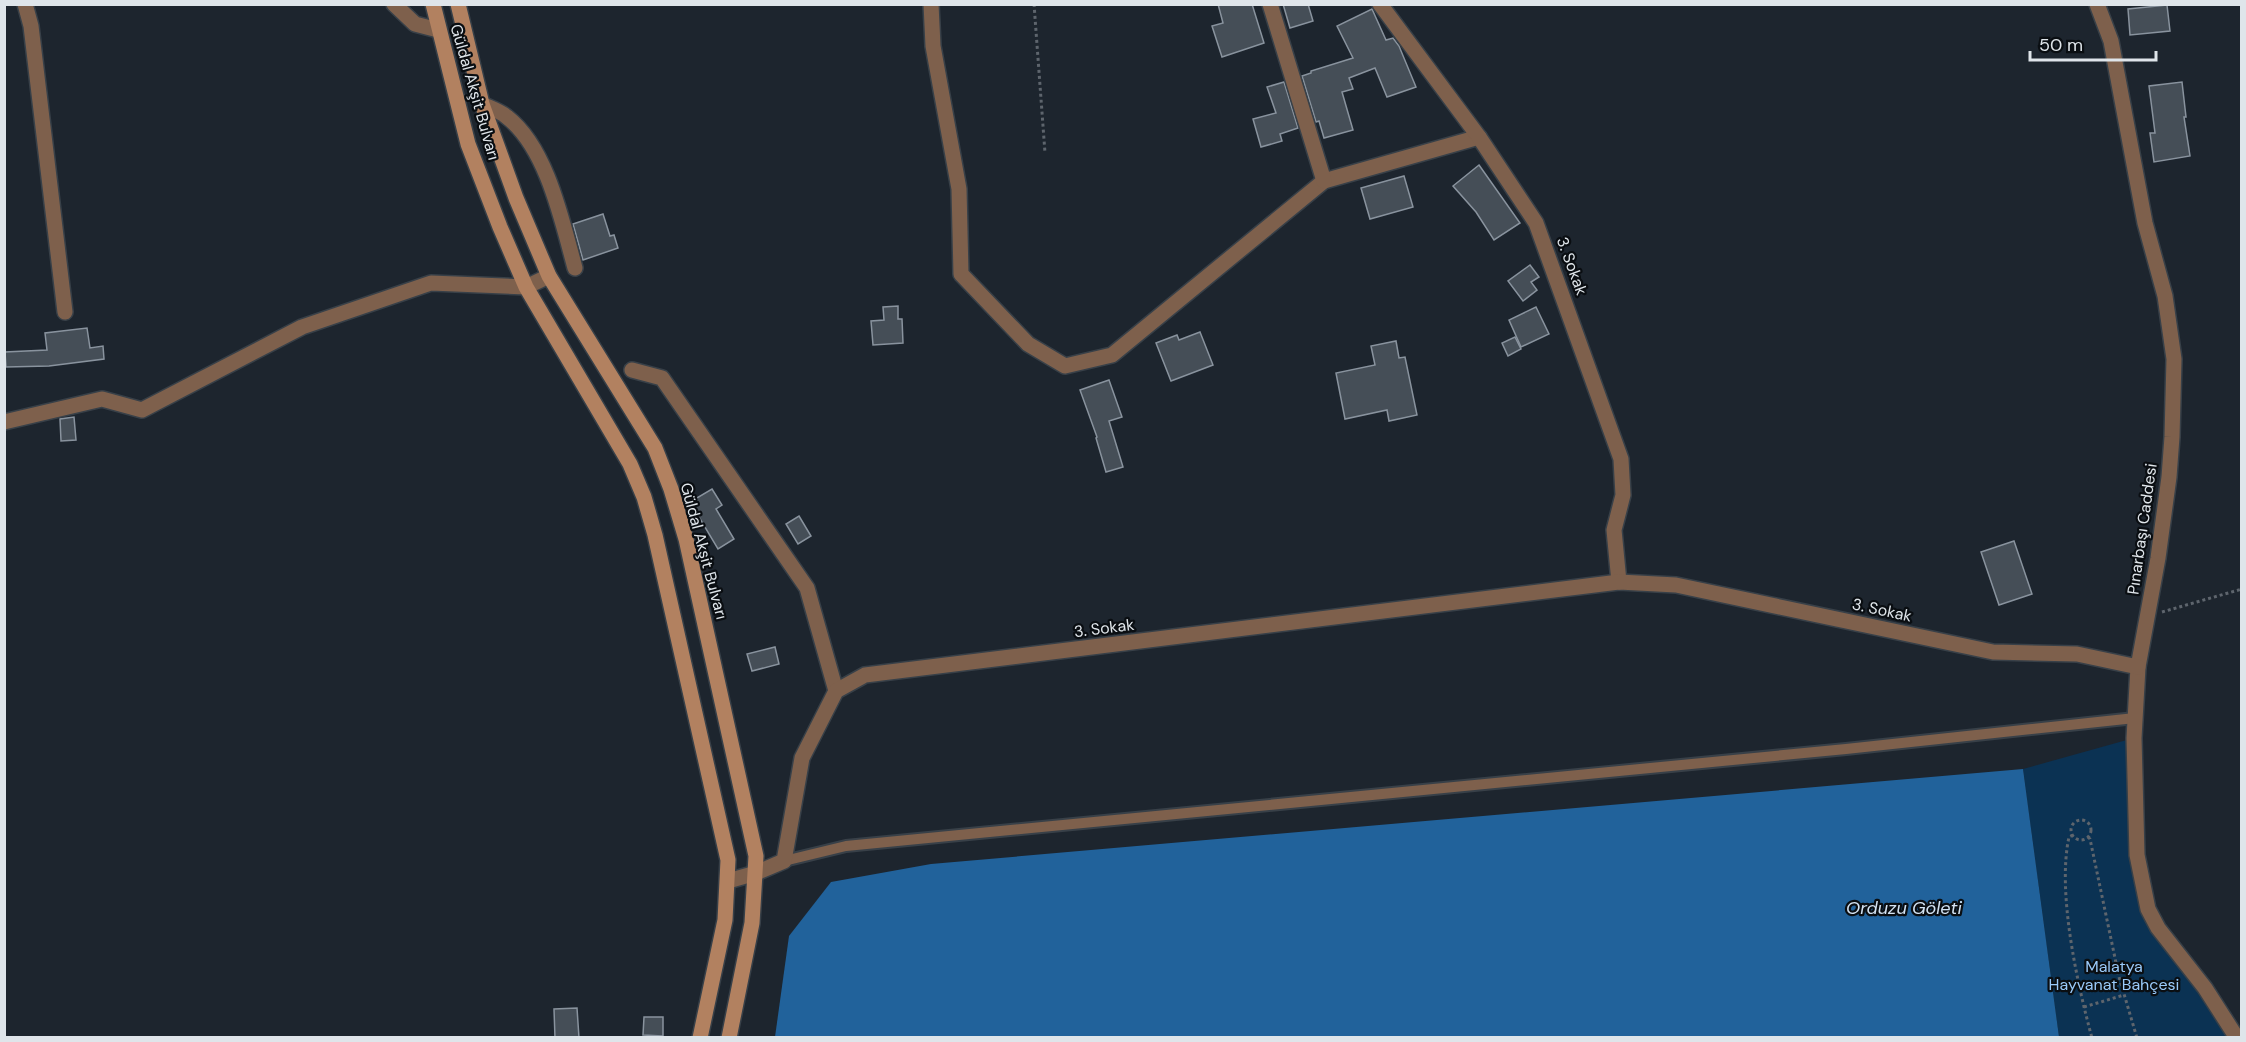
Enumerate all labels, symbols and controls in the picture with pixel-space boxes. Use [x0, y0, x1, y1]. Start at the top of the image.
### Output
street label: Güldal Akşit Bulvarı [446, 21, 504, 163]
scale bar [2030, 24, 2156, 62]
text: 50 m [2039, 33, 2083, 57]
street label: 3. Sokak [1552, 234, 1592, 298]
street label: Pınarbaşı Caddesi [2122, 462, 2162, 596]
street label: Güldal Akşit Bulvarı [676, 480, 732, 622]
street label: 3. Sokak [1850, 593, 1914, 627]
street label: 3. Sokak [1073, 614, 1135, 642]
water label: Orduzu Göleti [1846, 896, 1963, 920]
park label: Malatya Hayvanat Bahçesi [2049, 956, 2179, 995]

